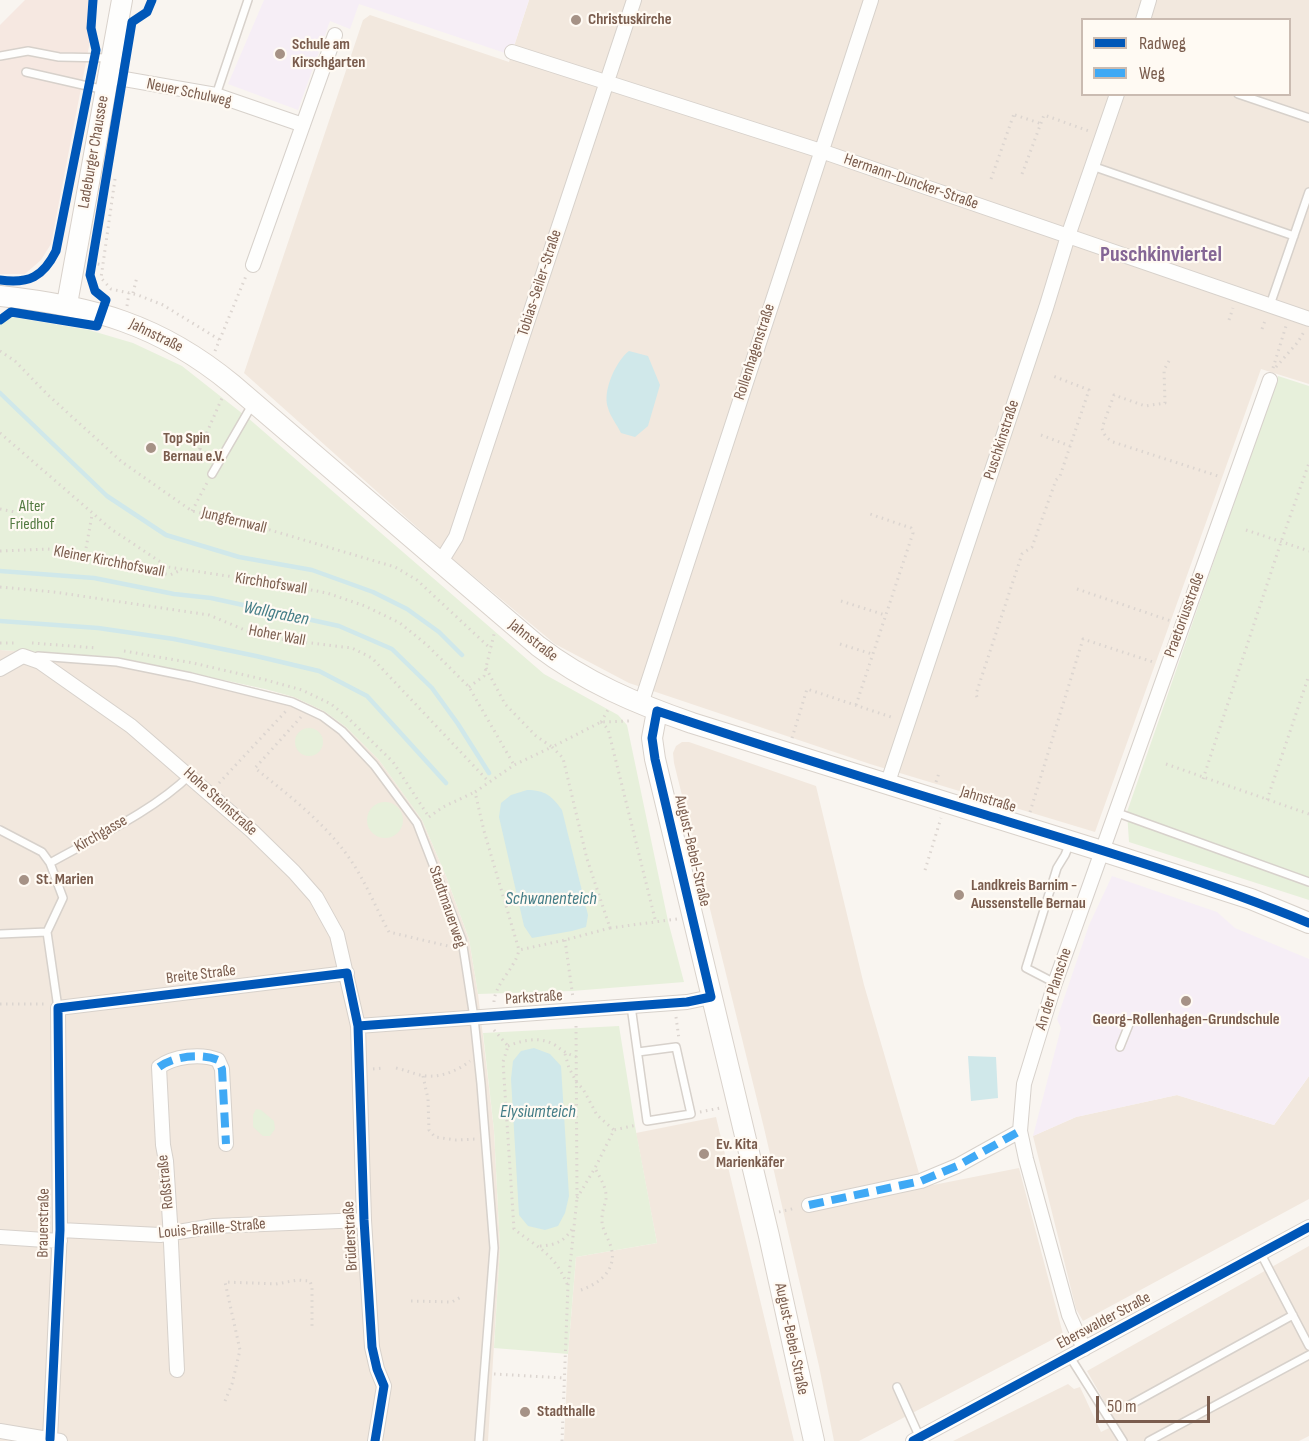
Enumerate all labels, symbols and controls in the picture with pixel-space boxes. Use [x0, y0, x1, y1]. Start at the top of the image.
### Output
place label: Christuskirche [588, 10, 672, 30]
marker: Christuskirche [569, 13, 583, 27]
legend [1081, 18, 1291, 96]
text: Radweg [1139, 33, 1186, 54]
place label: Schule am Kirschgarten [292, 35, 365, 73]
marker: Schule am Kirschgarten [273, 47, 287, 61]
text: Weg [1139, 63, 1165, 84]
street label: Neuer Schulweg [145, 75, 233, 111]
street label: Ladeburger Chaussee [75, 94, 113, 210]
street label: Hermann-Duncker-Straße [841, 150, 981, 214]
street label: Tobias-Seiler-Straße [514, 227, 566, 339]
district label: Puschkinviertel [1100, 242, 1222, 268]
street label: Rollenhagenstraße [730, 302, 780, 402]
street label: Jahnstraße [126, 315, 186, 357]
street label: Puschkinstraße [980, 398, 1024, 482]
place label: Top Spin Bernau e.V. [163, 429, 225, 467]
marker: Top Spin Bernau e.V. [144, 441, 158, 455]
park label: Alter Friedhof [10, 497, 54, 535]
street label: Jungfernwall [200, 504, 268, 538]
street label: Kleiner Kirchhofswall [52, 542, 166, 582]
street label: Kirchhofswall [234, 569, 308, 599]
street label: Praetoriusstraße [1161, 570, 1209, 660]
water label: Wallgraben [241, 597, 311, 631]
street label: Jahnstraße [504, 616, 562, 666]
street label: Hoher Wall [247, 621, 307, 651]
street label: Hohe Steinstraße [179, 764, 261, 840]
street label: Jahnstraße [958, 782, 1018, 818]
street label: August-Bebel-Straße [670, 793, 714, 909]
street label: Kirchgasse [71, 811, 131, 857]
street label: Stadtmauerweg [424, 863, 470, 951]
place label: St. Marien [36, 870, 94, 890]
marker: St. Marien [17, 873, 31, 887]
place label: Landkreis Barnim - Aussenstelle Bernau [971, 876, 1086, 914]
water label: Schwanenteich [505, 888, 597, 910]
marker: Landkreis Barnim - Aussenstelle Bernau [952, 888, 966, 902]
street label: An der Plansche [1032, 946, 1076, 1032]
street label: Breite Straße [165, 961, 237, 989]
street label: Parkstraße [505, 986, 563, 1010]
marker: Georg-Rollenhagen-Grundschule [1179, 994, 1193, 1008]
place label: Georg-Rollenhagen-Grundschule [1092, 1010, 1280, 1030]
water label: Elysiumteich [500, 1101, 576, 1123]
place label: Ev. Kita Marienkäfer [716, 1135, 785, 1173]
marker: Ev. Kita Marienkäfer [697, 1147, 711, 1161]
street label: Roßstraße [154, 1154, 178, 1210]
street label: Brauerstraße [34, 1188, 54, 1258]
street label: Brüderstraße [340, 1200, 362, 1272]
street label: Louis-Braille-Straße [157, 1215, 267, 1243]
street label: August-Bebel-Straße [770, 1281, 812, 1397]
street label: Eberswalder Straße [1054, 1288, 1154, 1354]
scale bar [1099, 1384, 1213, 1422]
text: 50 m [1107, 1396, 1137, 1417]
place label: Stadthalle [537, 1402, 595, 1422]
marker: Stadthalle [518, 1405, 532, 1419]

